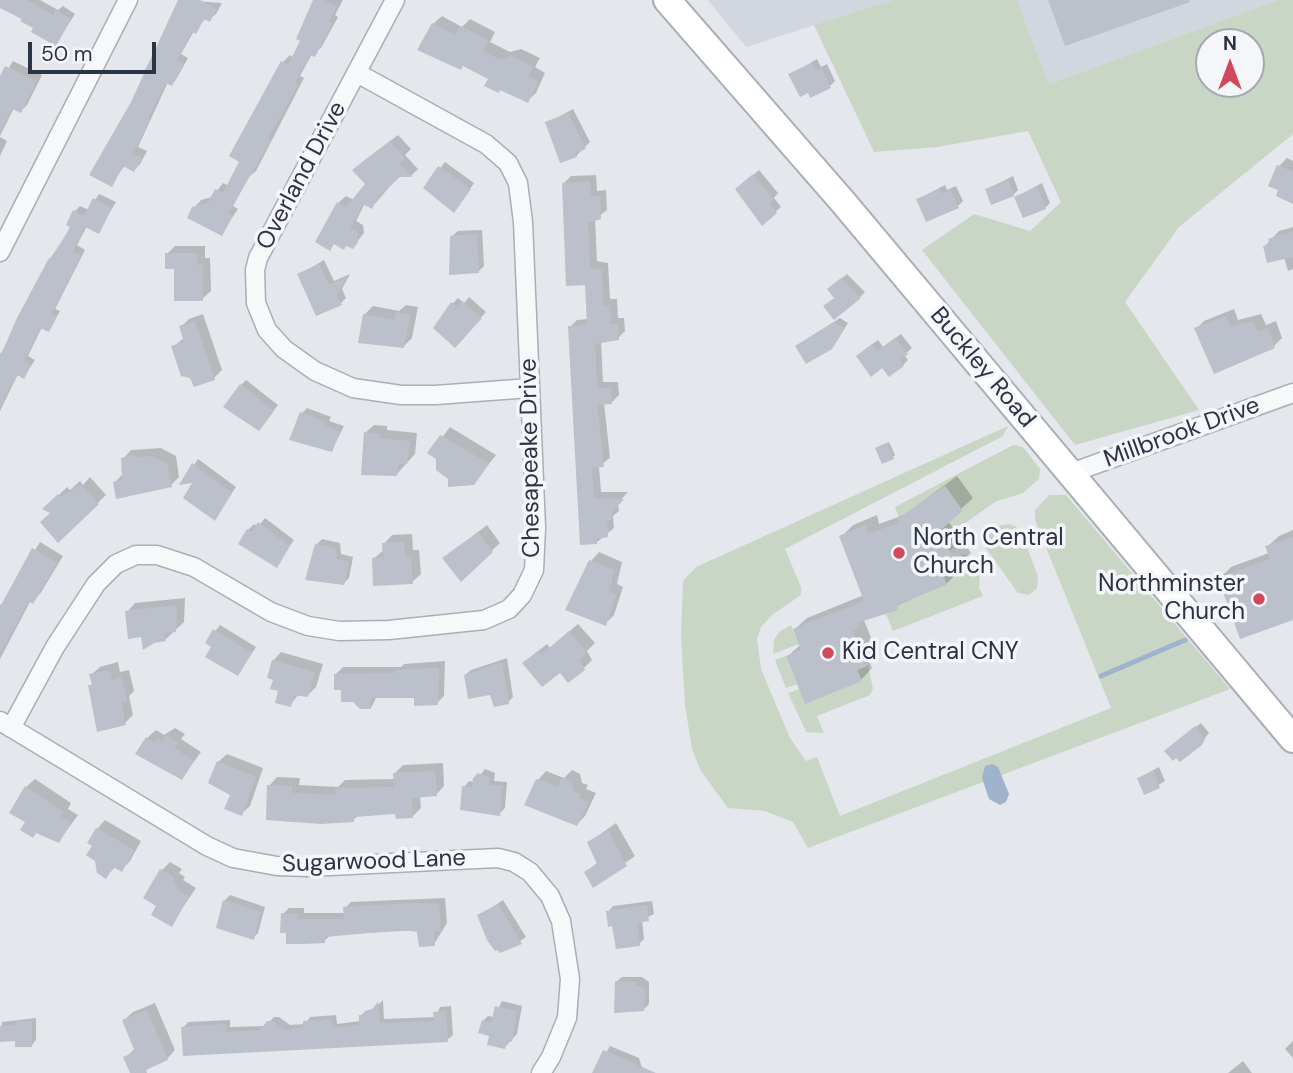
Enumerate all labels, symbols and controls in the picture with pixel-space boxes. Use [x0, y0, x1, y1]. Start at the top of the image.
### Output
scale bar [32, 28, 159, 72]
north arrow [1195, 28, 1265, 98]
text: N [1223, 31, 1237, 56]
text: 50 m [41, 40, 92, 68]
street label: Overland Drive [251, 97, 353, 255]
street label: Buckley Road [923, 302, 1041, 434]
street label: Chesapeake Drive [515, 358, 547, 558]
street label: Millbrook Drive [1100, 391, 1264, 475]
place label: North Central Church [913, 525, 1064, 581]
marker: North Central Church [891, 545, 907, 561]
place label: Northminster Church [1098, 571, 1245, 627]
marker: Northminster Church [1251, 591, 1267, 607]
place label: Kid Central CNY [842, 639, 1019, 667]
marker: Kid Central CNY [820, 645, 836, 661]
street label: Sugarwood Lane [282, 844, 466, 880]

